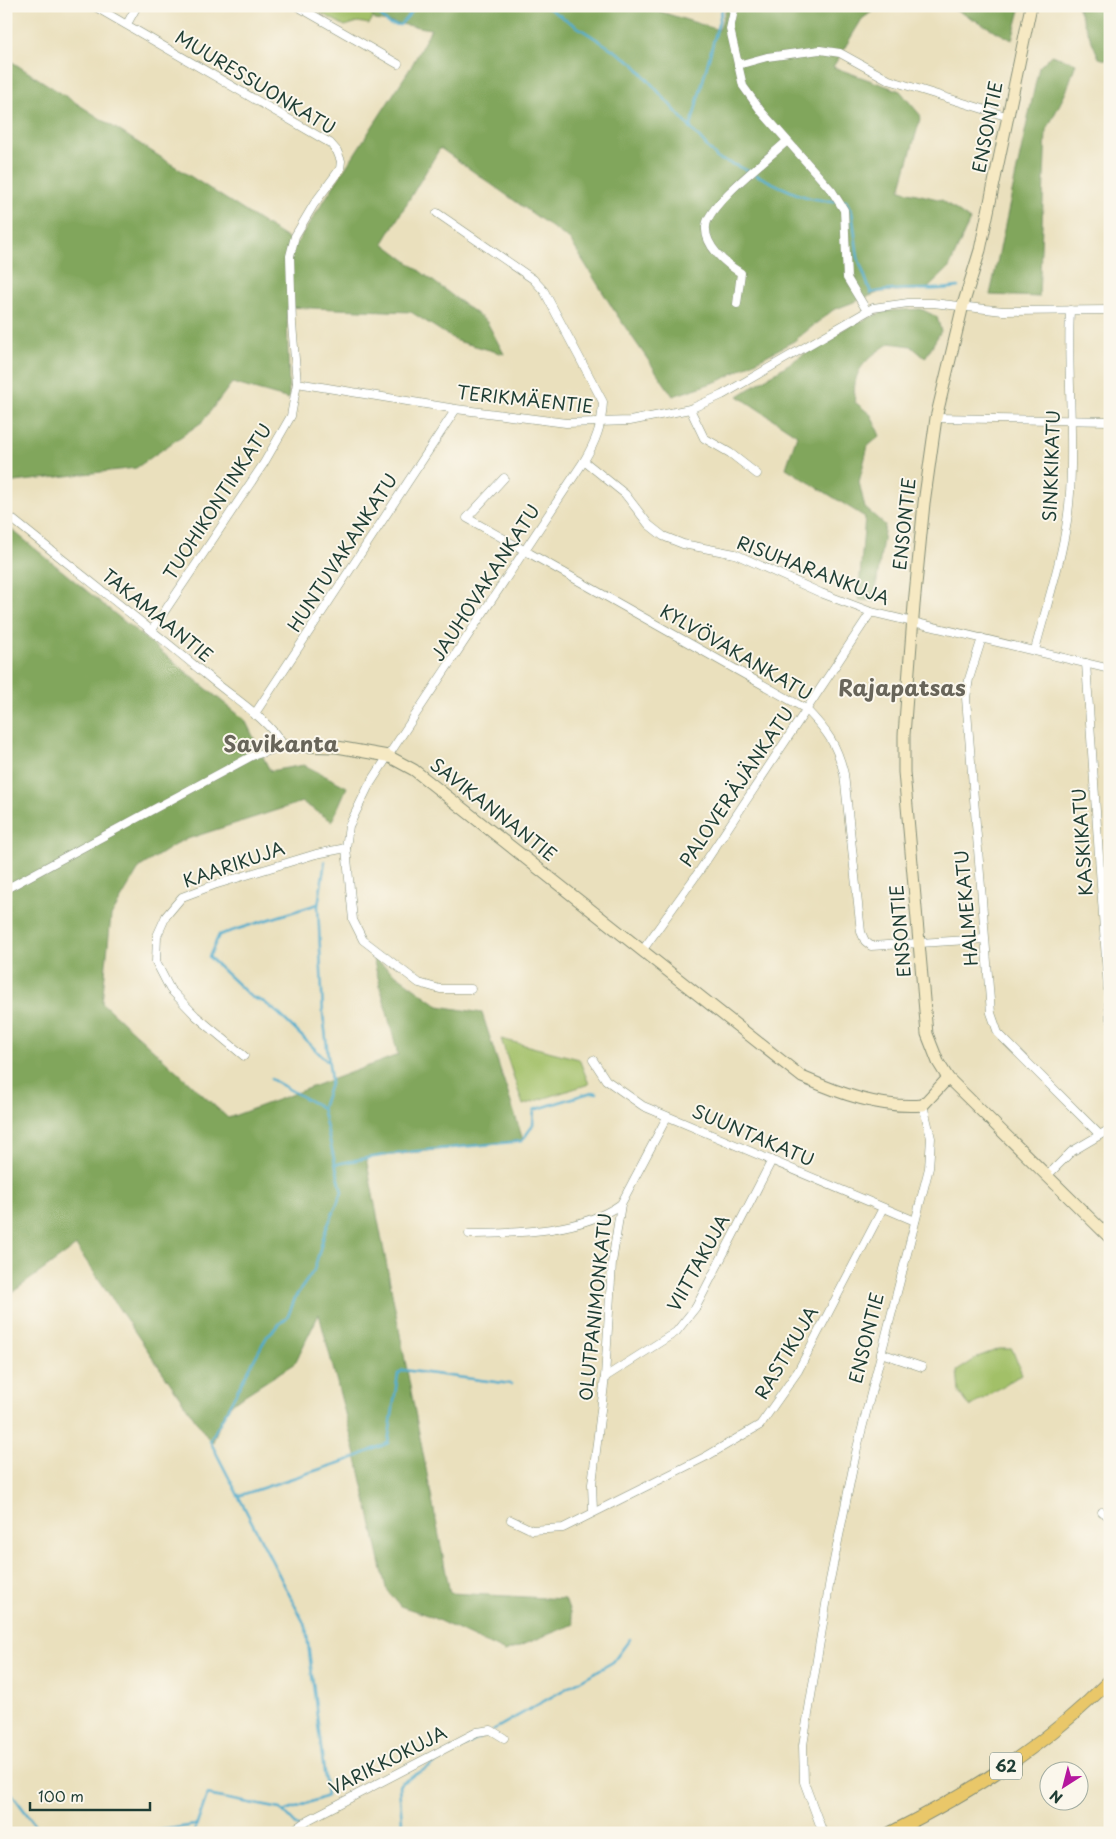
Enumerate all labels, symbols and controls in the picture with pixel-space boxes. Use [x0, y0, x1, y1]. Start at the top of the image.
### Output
street label: MUURESSUONKATU [170, 23, 341, 140]
street label: ENSONTIE [964, 79, 1009, 175]
street label: TERIKMÄENTIE [456, 378, 595, 419]
street label: SINKKIKATU [1035, 409, 1066, 522]
street label: TUOHIKONTINKATU [156, 418, 278, 585]
street label: HUNTUVAKANKATU [280, 468, 403, 637]
street label: ENSONTIE [885, 476, 922, 571]
street label: JAUHOVAKANKATU [424, 498, 546, 666]
street label: RISUHARANKUJA [733, 528, 894, 611]
street label: TAKAMAANTIE [97, 562, 219, 668]
street label: KYLVÖVAKANKATU [656, 597, 818, 706]
district label: Rajapatsas [838, 670, 966, 703]
street label: PALOVERÄJÄNKATU [672, 701, 800, 872]
district label: Savikanta [223, 726, 339, 759]
street label: SAVIKANNANTIE [425, 751, 563, 867]
street label: KASKIKATU [1064, 787, 1099, 897]
street label: KAARIKUJA [179, 833, 288, 894]
street label: HALMEKATU [947, 849, 984, 967]
street label: ENSONTIE [882, 884, 917, 979]
street label: SUUNTAKATU [688, 1097, 819, 1173]
street label: VIITTAKUJA [660, 1209, 736, 1316]
street label: OLUTPANIMONKATU [571, 1212, 618, 1402]
street label: ENSONTIE [841, 1289, 890, 1386]
street label: RASTIKUJA [747, 1301, 824, 1404]
street label: VARIKKOKUJA [324, 1718, 451, 1801]
road number: 62 [990, 1752, 1022, 1780]
north arrow [1038, 1762, 1088, 1812]
scale bar [30, 1779, 150, 1811]
text: 100 m [38, 1784, 84, 1807]
text: N [1045, 1785, 1067, 1809]

